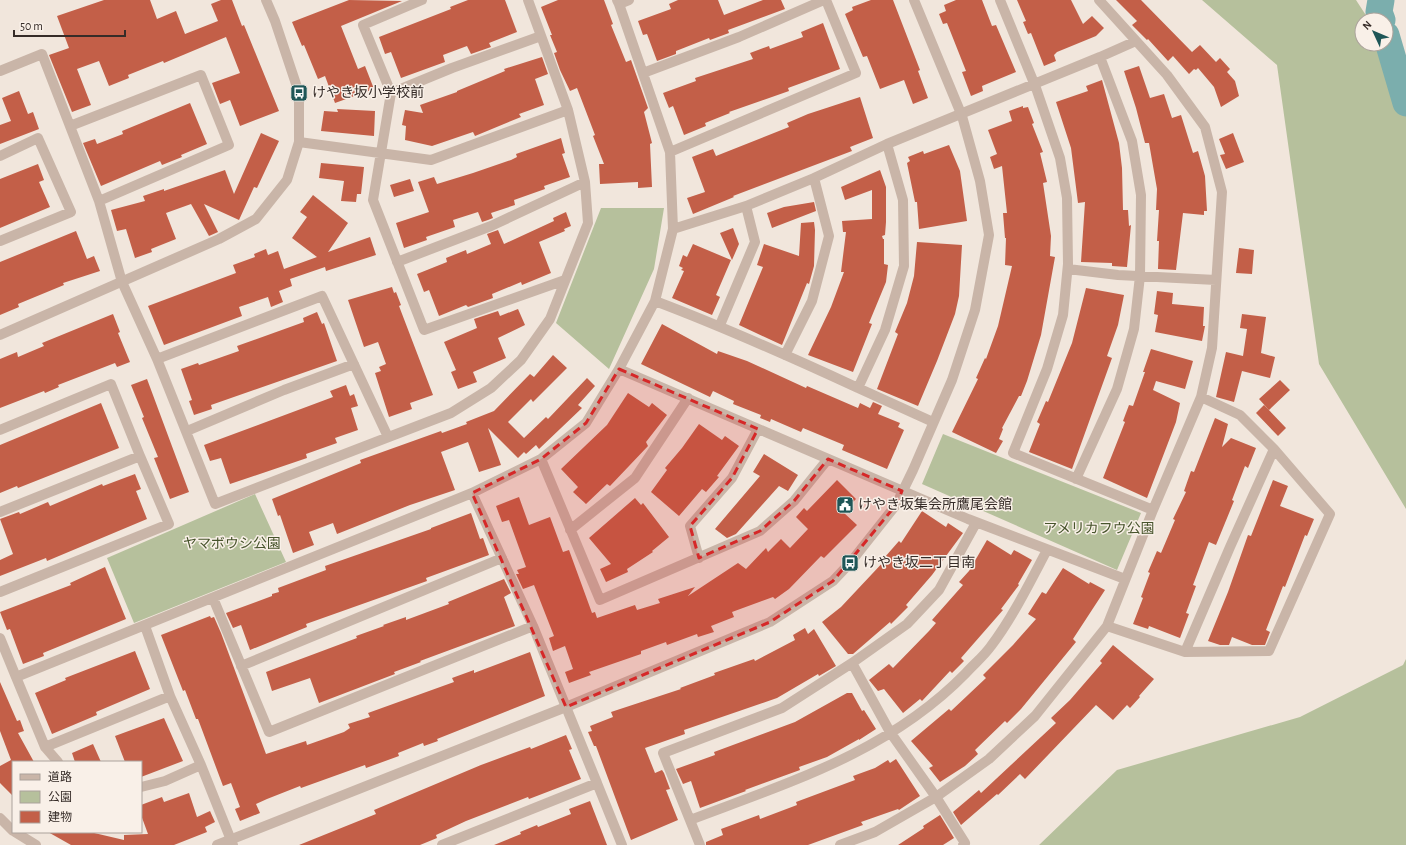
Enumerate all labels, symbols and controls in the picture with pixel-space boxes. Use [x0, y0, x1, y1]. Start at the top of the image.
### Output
scale bar [14, 12, 125, 38]
north arrow [1354, 12, 1394, 52]
text: N [1361, 19, 1374, 32]
text: 50 m [20, 20, 43, 32]
bus stop icon: けやき坂小学校前 [289, 83, 309, 103]
place label: けやき坂小学校前 [312, 84, 424, 100]
public building icon: けやき坂集会所鷹尾会館 [835, 495, 855, 515]
place label: けやき坂集会所鷹尾会館 [858, 497, 1012, 512]
park label: アメリカフウ公園 [1043, 521, 1155, 536]
park label: ヤマボウシ公園 [183, 536, 281, 551]
bus stop icon: けやき坂二丁目南 [840, 553, 860, 573]
place label: けやき坂二丁目南 [863, 555, 975, 570]
legend [12, 761, 142, 833]
text: 道路 [48, 770, 72, 783]
text: 公園 [48, 791, 72, 803]
text: 建物 [48, 810, 72, 823]

